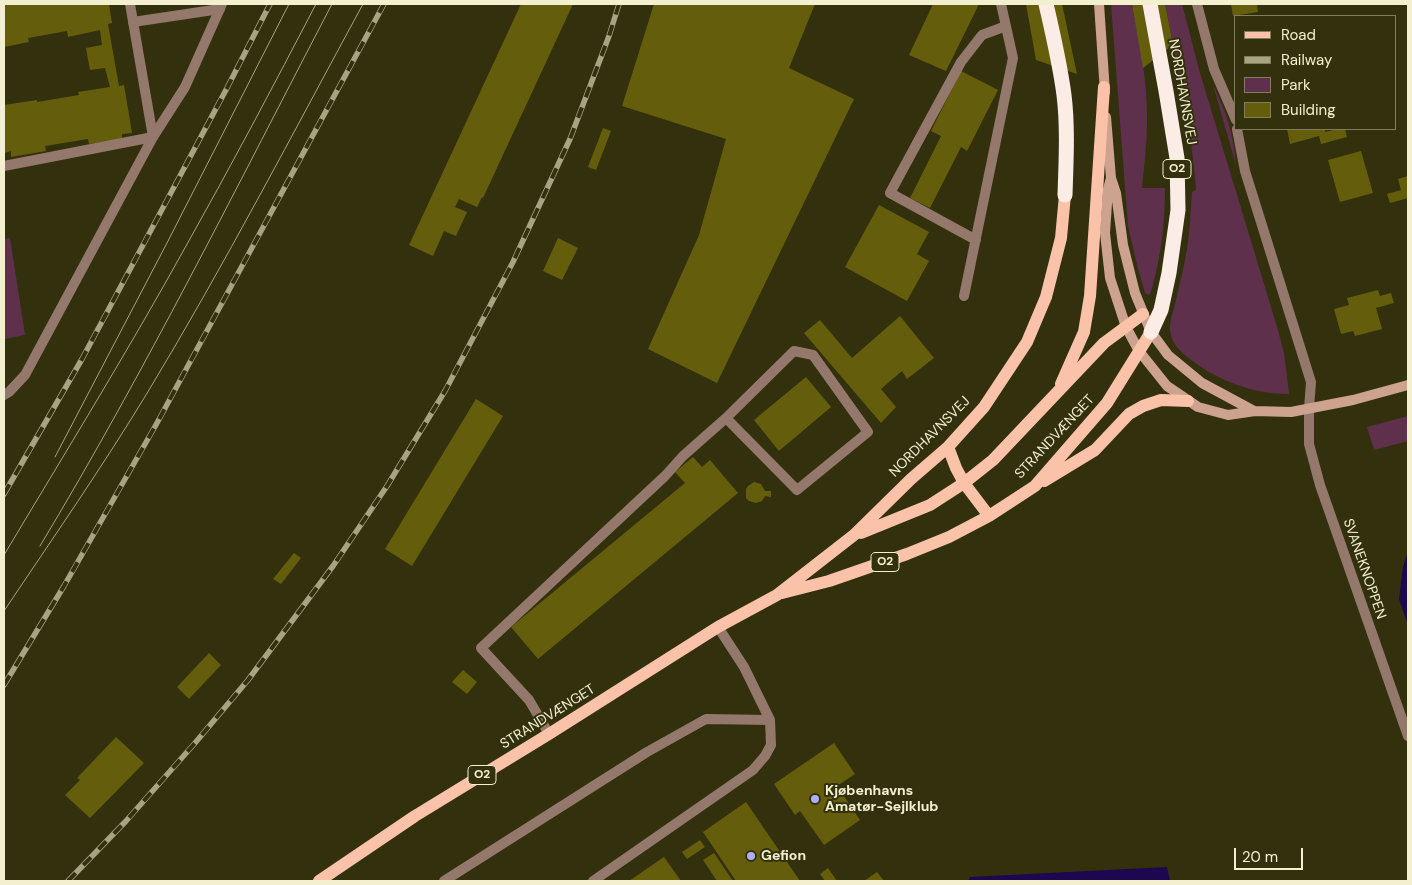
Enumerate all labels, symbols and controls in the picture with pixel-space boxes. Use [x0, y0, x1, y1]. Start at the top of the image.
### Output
legend [1234, 15, 1397, 130]
text: Road [1281, 25, 1316, 45]
street label: NORDHAVNSVEJ [1164, 38, 1200, 146]
text: Railway [1281, 50, 1332, 70]
text: Park [1281, 75, 1311, 95]
text: Building [1281, 100, 1336, 120]
road number: O2 [1163, 160, 1191, 178]
street label: STRANDVÆNGET [1012, 392, 1098, 482]
street label: NORDHAVNSVEJ [886, 393, 974, 481]
street label: SVANEKNOPPEN [1339, 517, 1389, 621]
road number: O2 [871, 552, 899, 572]
street label: STRANDVÆNGET [497, 681, 599, 753]
road number: O2 [468, 766, 496, 784]
place label: Kjøbenhavns Amatør-Sejlklub [825, 783, 938, 816]
marker: Kjøbenhavns Amatør-Sejlklub [809, 793, 821, 805]
scale bar [1237, 838, 1306, 870]
text: 20 m [1242, 847, 1278, 867]
place label: Gefion [761, 848, 806, 864]
marker: Gefion [745, 850, 757, 862]

